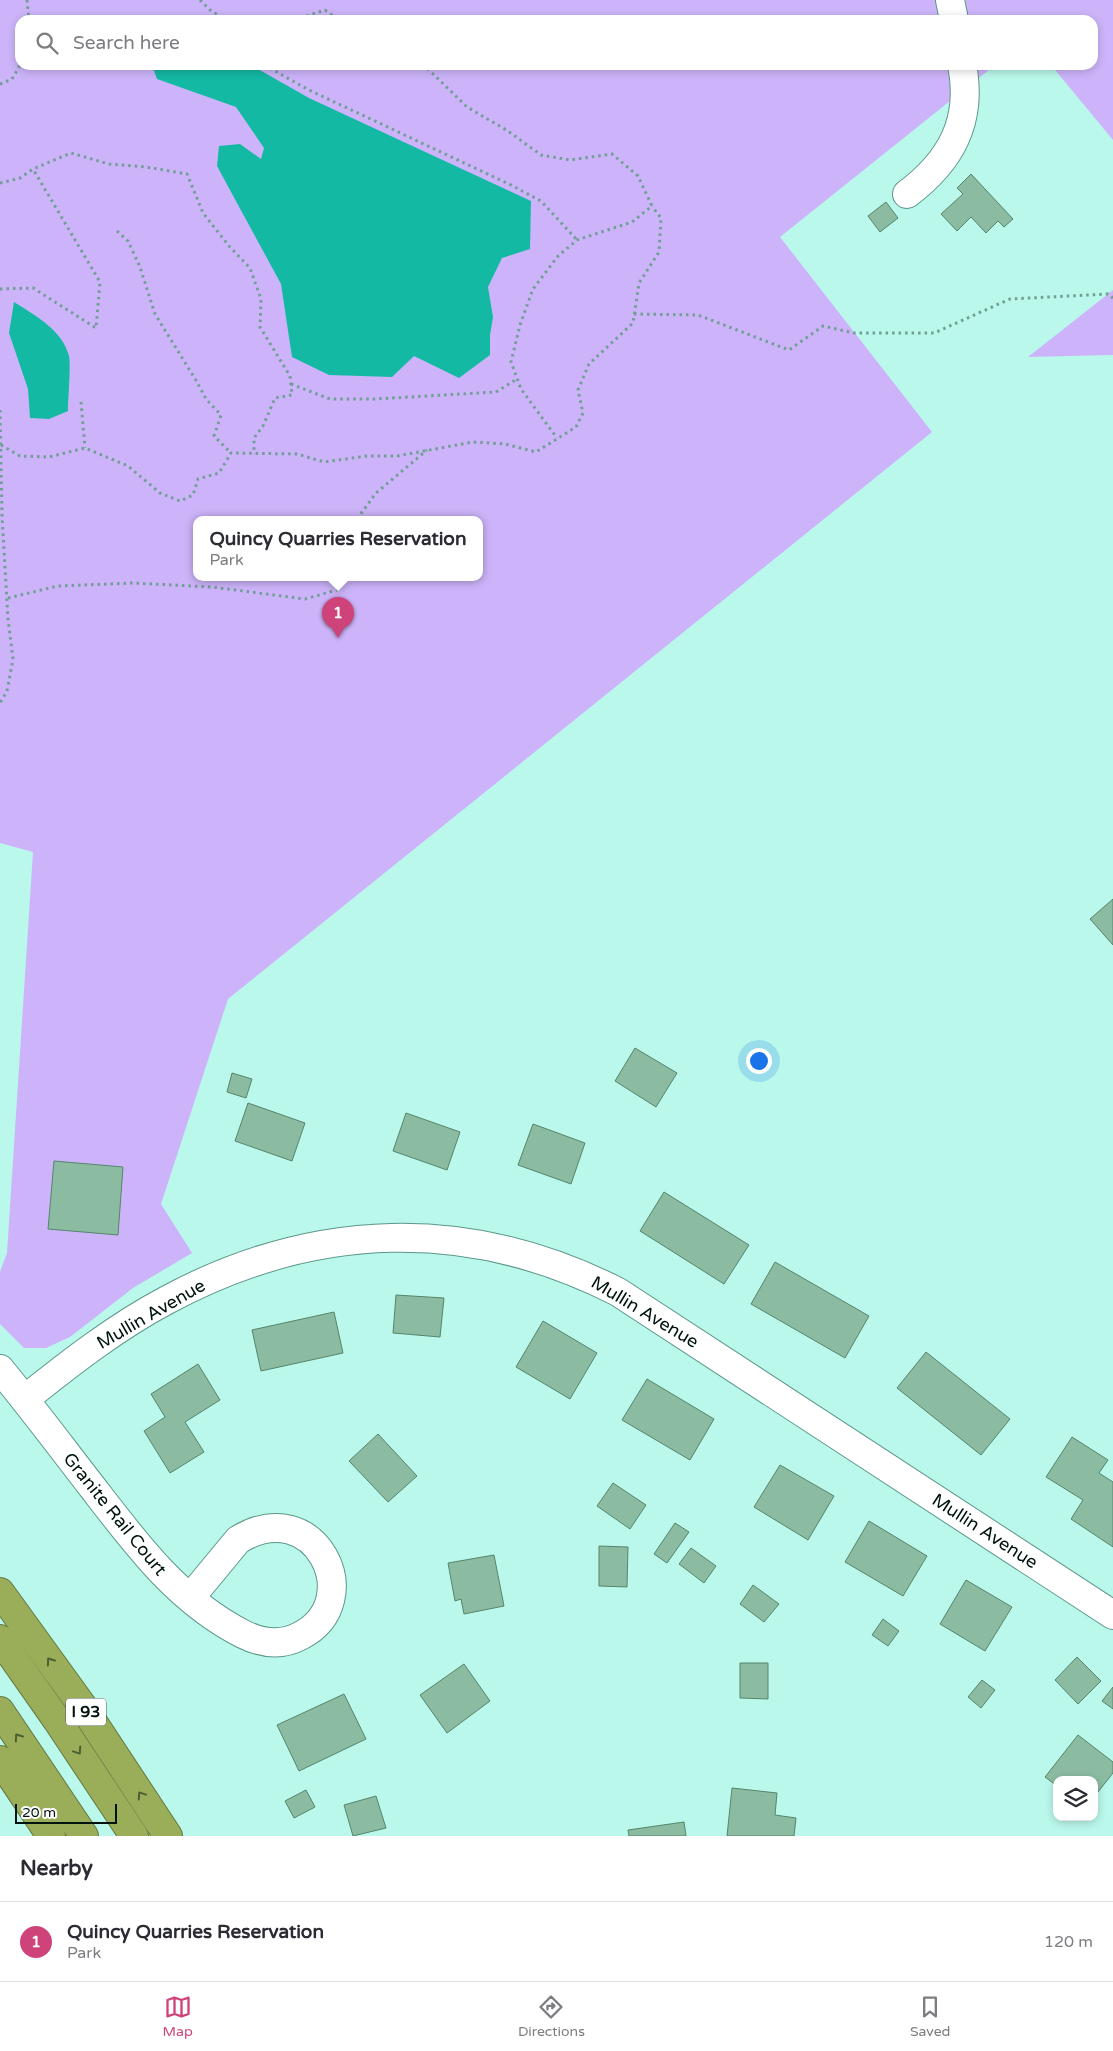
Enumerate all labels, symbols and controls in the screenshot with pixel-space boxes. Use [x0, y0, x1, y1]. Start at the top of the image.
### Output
search box [15, 15, 1098, 70]
icon: search [33, 29, 61, 57]
text: Search here [73, 32, 180, 54]
popup [193, 516, 483, 581]
text: Quincy Quarries Reservation [210, 528, 467, 550]
text: Park [210, 550, 244, 570]
pin: 1 [322, 597, 354, 638]
your location [746, 1048, 772, 1074]
street label: Mullin Avenue [587, 1271, 703, 1353]
street label: Mullin Avenue [93, 1274, 209, 1354]
street label: Granite Rail Court [59, 1448, 172, 1580]
street label: Mullin Avenue [928, 1489, 1042, 1573]
one-way arrow [47, 1657, 56, 1666]
road number: I 93 [66, 1698, 106, 1725]
one-way arrow [15, 1733, 24, 1743]
one-way arrow [72, 1745, 81, 1755]
map controls [1053, 1776, 1098, 1821]
button: layers [1053, 1776, 1098, 1821]
one-way arrow [138, 1791, 148, 1800]
scale bar [15, 1801, 118, 1824]
text: 20 m [22, 1804, 56, 1821]
text: Nearby [20, 1856, 93, 1881]
text: Quincy Quarries Reservation [67, 1921, 324, 1943]
text: 1 [31, 1932, 41, 1952]
text: 120 m [1044, 1932, 1093, 1952]
text: Park [67, 1943, 101, 1963]
tab: Map [163, 1993, 193, 2040]
tab: Directions [518, 1993, 585, 2040]
tab: Saved [910, 1993, 950, 2040]

